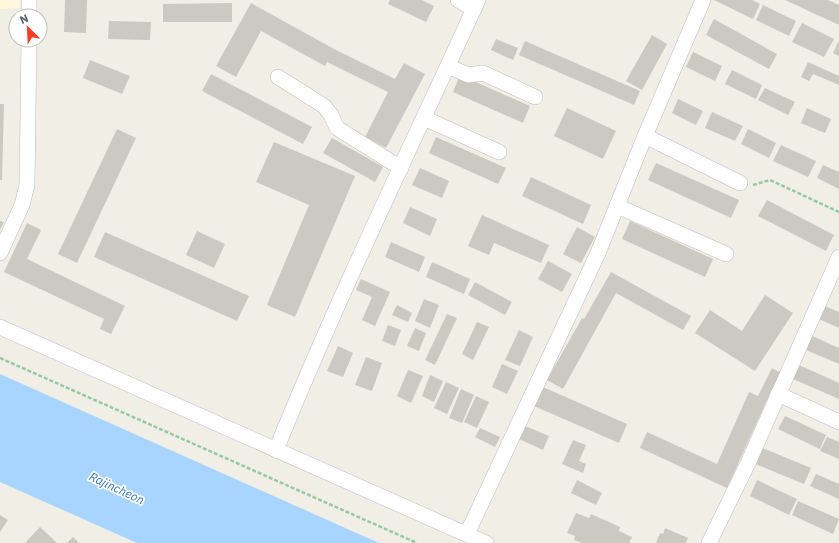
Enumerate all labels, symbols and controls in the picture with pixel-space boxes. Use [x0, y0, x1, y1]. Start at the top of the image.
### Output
north arrow [8, 8, 48, 48]
text: N [17, 11, 30, 27]
water label: Rajincheon [87, 469, 147, 507]

